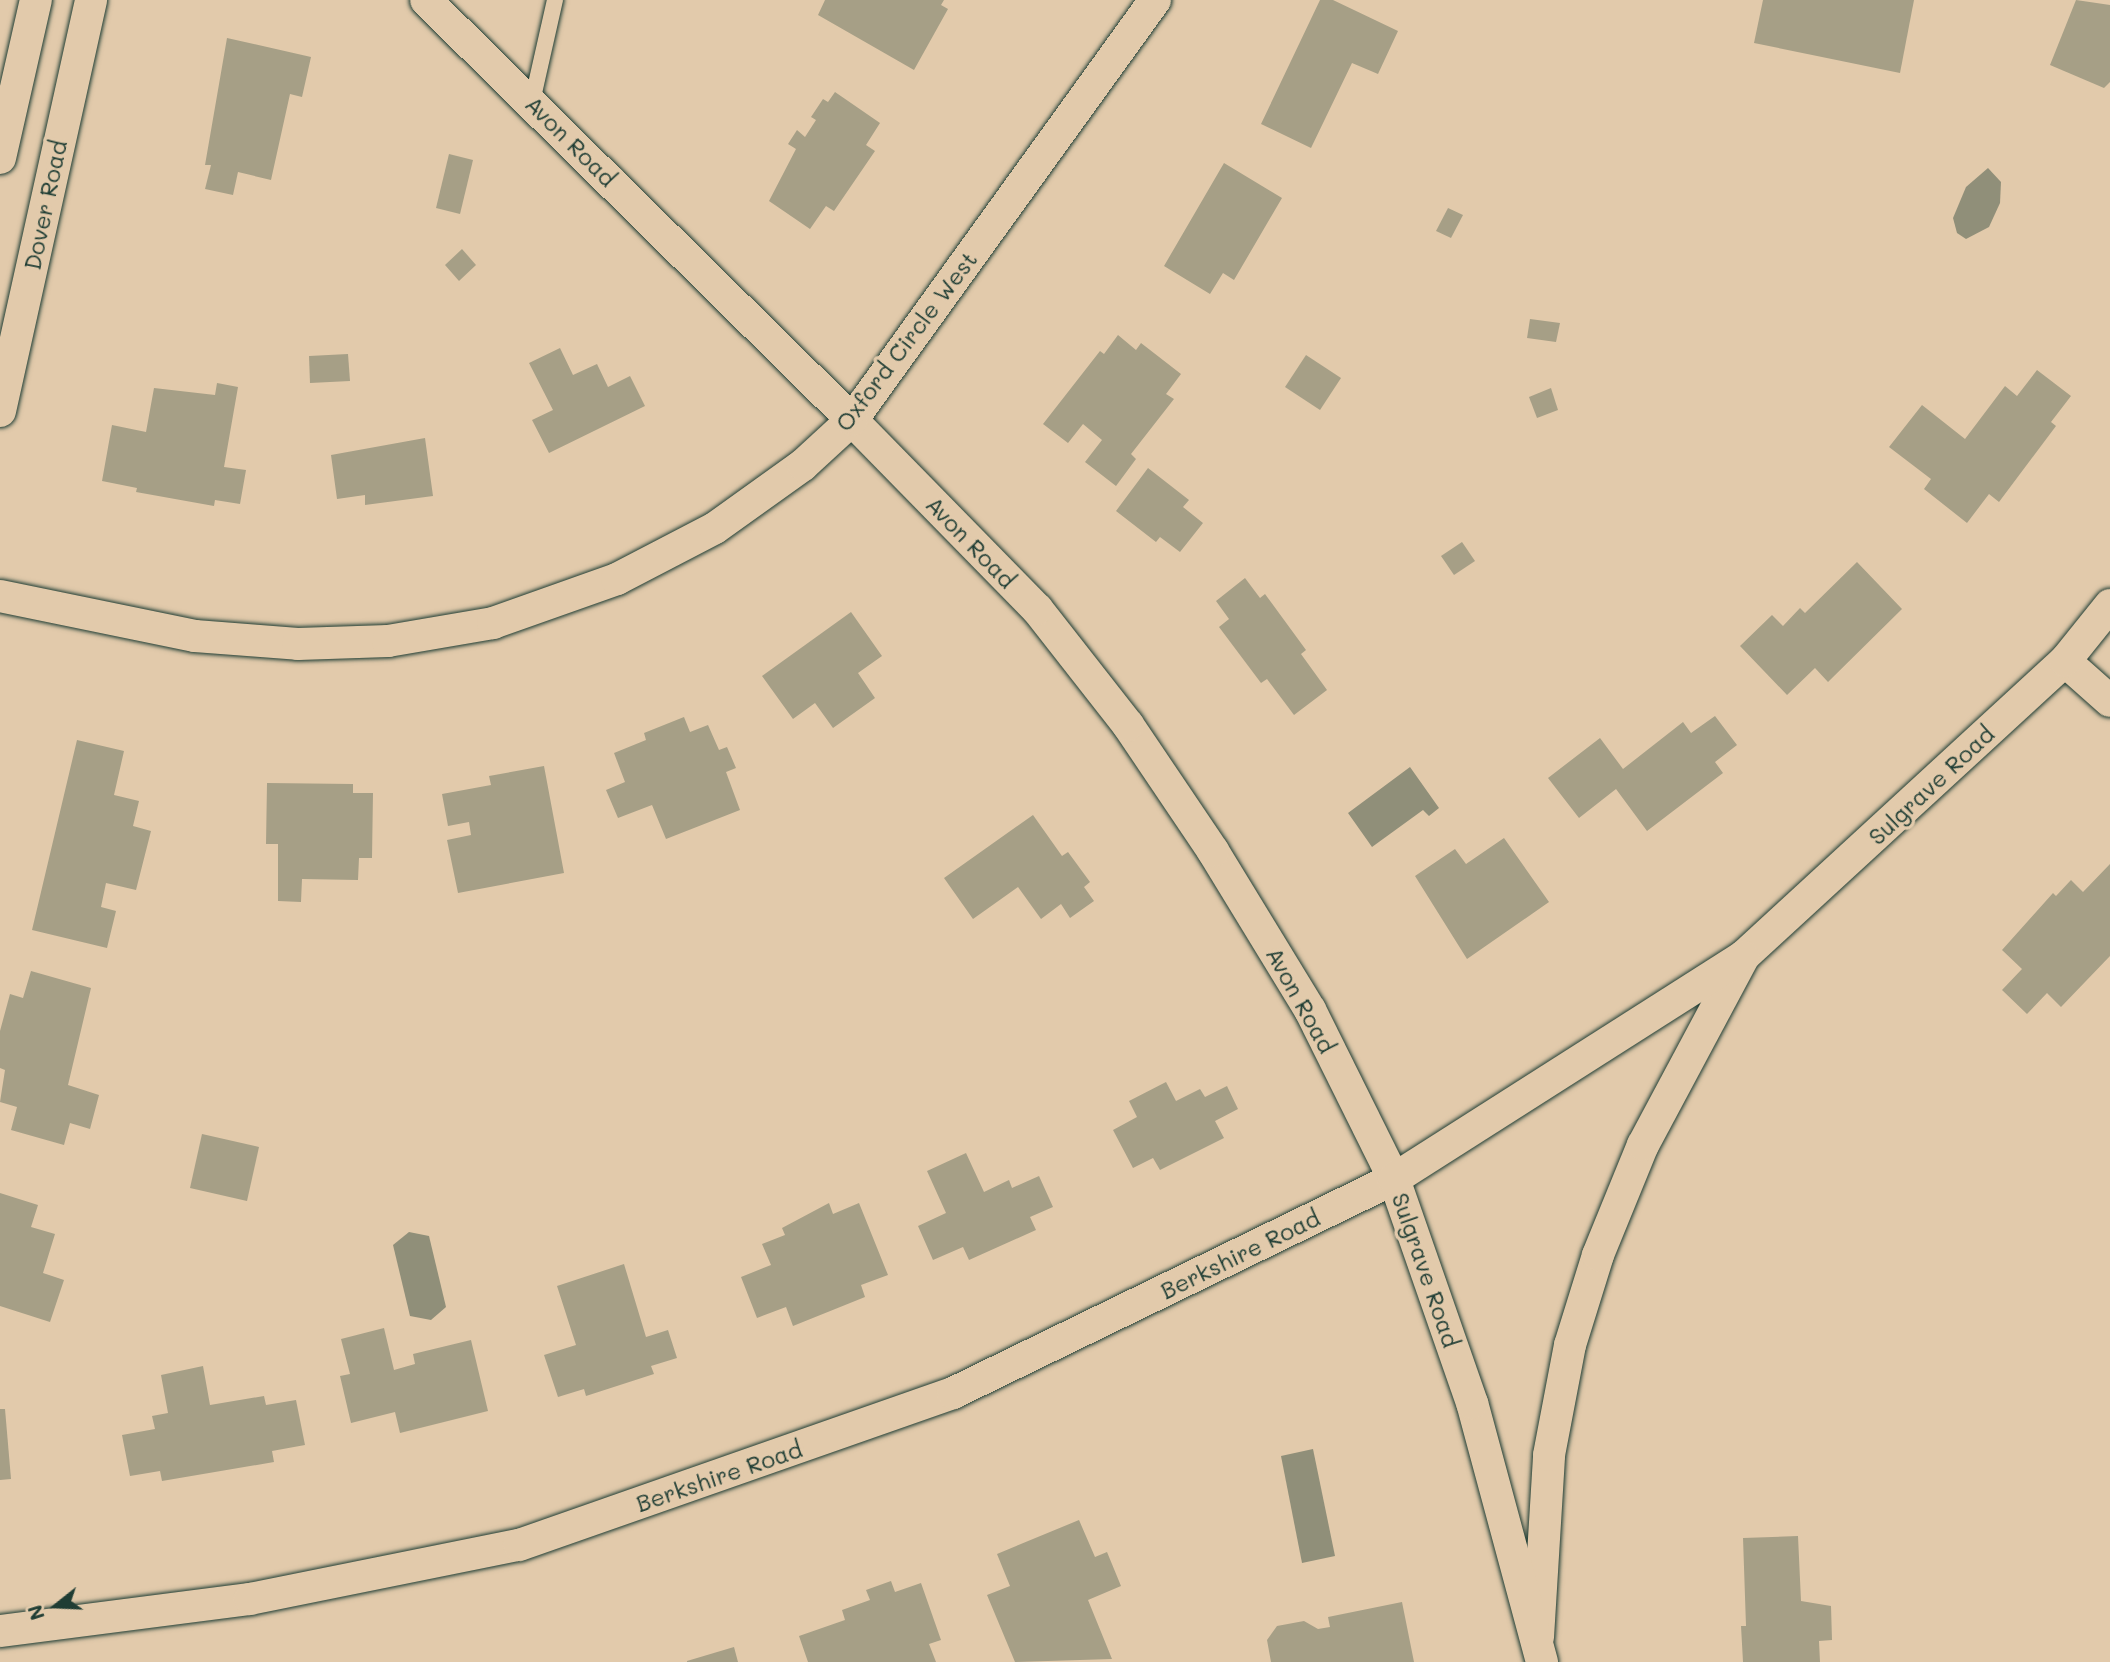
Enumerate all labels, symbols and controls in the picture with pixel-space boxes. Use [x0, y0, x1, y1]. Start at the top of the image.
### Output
street label: Avon Road [520, 90, 622, 192]
street label: Dover Road [18, 138, 72, 272]
street label: Oxford Circle West [829, 246, 983, 436]
street label: Avon Road [920, 490, 1022, 594]
street label: Sulgrave Road [1863, 720, 1999, 850]
street label: Avon Road [1261, 942, 1341, 1058]
street label: Sulgrave Road [1387, 1189, 1465, 1351]
street label: Berkshire Road [1156, 1203, 1324, 1305]
street label: Berkshire Road [632, 1435, 806, 1517]
north arrow [21, 1571, 91, 1641]
text: N [21, 1602, 50, 1623]

